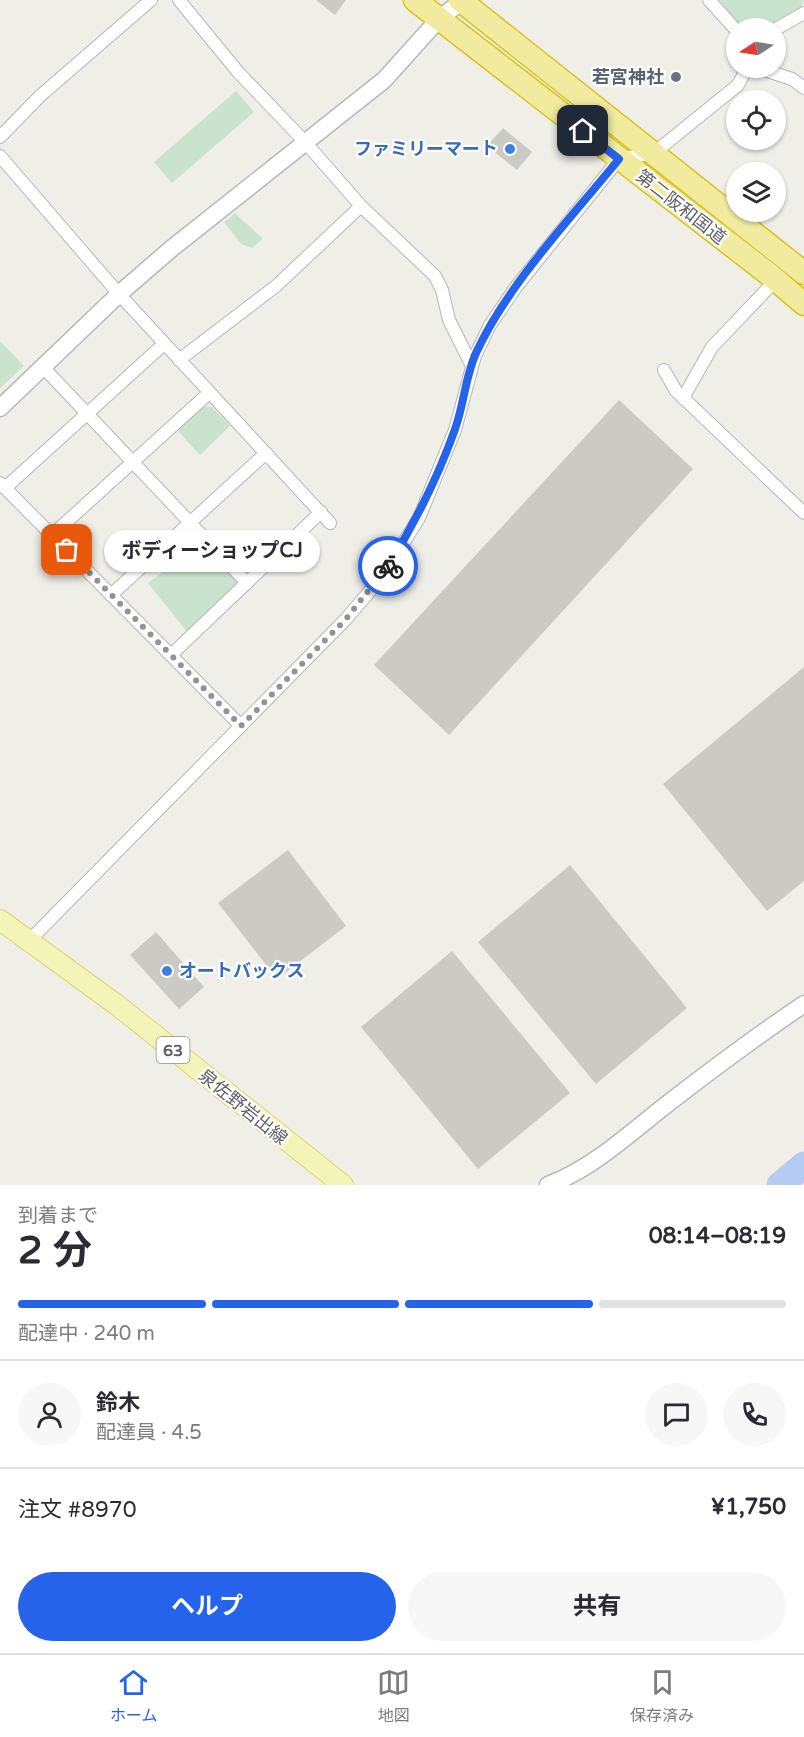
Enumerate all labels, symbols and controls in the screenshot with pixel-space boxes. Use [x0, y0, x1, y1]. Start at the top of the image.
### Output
north arrow [726, 18, 786, 78]
map controls [726, 18, 786, 222]
place label: 若宮神社 [592, 66, 664, 88]
marker: 若宮神社 [669, 70, 683, 84]
button: locate [726, 90, 786, 150]
pin [557, 105, 608, 156]
icon: home [566, 114, 599, 147]
place label: ファミリーマート [354, 138, 498, 160]
marker: ファミリーマート [503, 142, 517, 156]
button: layers [726, 162, 786, 222]
street label: 第二阪和国道 [632, 165, 730, 249]
pin [41, 524, 92, 575]
callout: ボディーショップCJ [103, 529, 319, 571]
icon: bag [50, 533, 83, 566]
courier [358, 536, 418, 596]
text: ボディーショップCJ [121, 539, 303, 563]
icon: bike [372, 550, 405, 583]
place label: オートバックス [179, 960, 304, 982]
marker: オートバックス [160, 964, 174, 978]
road number: 63 [156, 1037, 190, 1063]
street label: 泉佐野岩出線 [194, 1064, 292, 1150]
text: 到着まで [18, 1204, 98, 1228]
text: 08:14–08:19 [649, 1223, 786, 1249]
text: 2 分 [18, 1227, 92, 1274]
text: 配達中 · 240 m [18, 1322, 155, 1346]
button: person [18, 1383, 81, 1446]
button: chat [645, 1383, 708, 1446]
button: phone [723, 1383, 786, 1446]
text: 鈴木 [96, 1390, 140, 1416]
text: 配達員 · 4.5 [96, 1421, 202, 1445]
text: ¥1,750 [711, 1494, 786, 1520]
text: 注文 #8970 [18, 1497, 136, 1523]
button: ヘルプ [18, 1572, 396, 1641]
button: 共有 [408, 1572, 786, 1641]
tab: ホーム [110, 1666, 157, 1726]
tab: 地図 [377, 1666, 410, 1726]
tab: 保存済み [630, 1666, 694, 1726]

